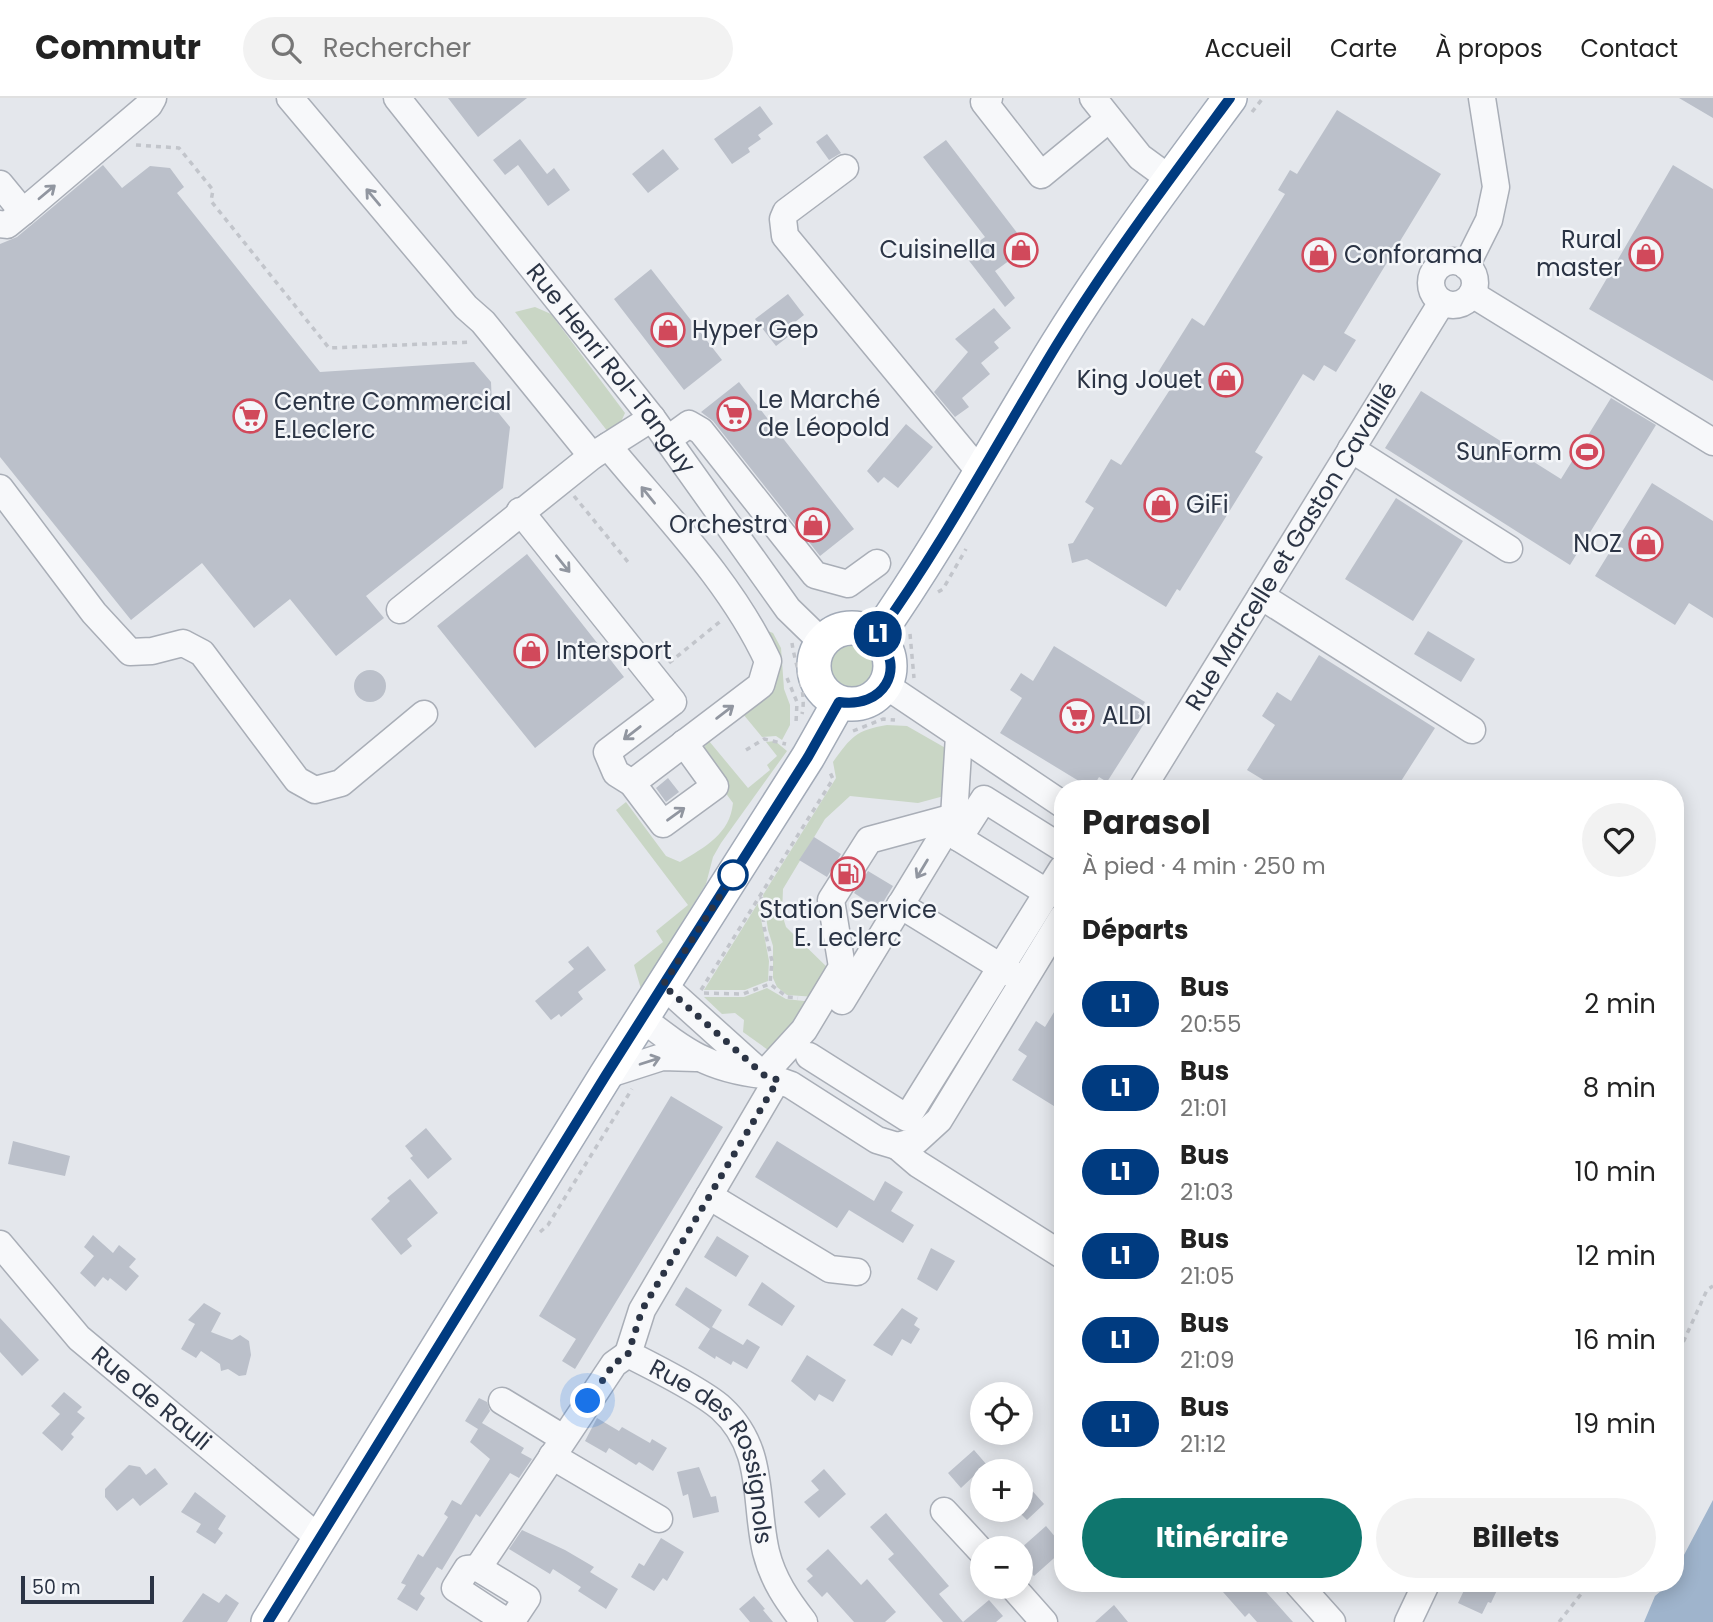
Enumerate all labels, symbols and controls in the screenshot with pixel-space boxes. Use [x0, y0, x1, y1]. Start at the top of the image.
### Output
search box [243, 17, 733, 80]
text: Commutr [35, 24, 201, 71]
icon: search [267, 29, 305, 67]
text: Rechercher [323, 30, 471, 66]
text: Accueil [1205, 32, 1292, 65]
text: Carte [1330, 32, 1397, 65]
text: À propos [1435, 32, 1542, 65]
text: Contact [1580, 32, 1678, 65]
one-way arrow [38, 184, 56, 200]
one-way arrow [365, 188, 381, 206]
place label: Rural master [1536, 223, 1622, 284]
shop icon: Cuisinella [1002, 231, 1040, 269]
place label: Cuisinella [880, 233, 996, 266]
shop icon: Rural master [1627, 235, 1665, 273]
shop icon: Conforama [1300, 236, 1338, 274]
place label: Conforama [1344, 238, 1483, 271]
street label: Rue Henri Rol-Tanguy [519, 256, 704, 481]
shop icon: Hyper Gep [649, 311, 687, 349]
place label: Hyper Gep [692, 313, 818, 346]
shop icon: King Jouet [1207, 361, 1245, 399]
place label: King Jouet [1077, 363, 1202, 396]
street label: Rue Marcelle et Gaston Cavaillé [1177, 376, 1405, 717]
place label: Le Marché de Léopold [758, 383, 890, 444]
place label: Centre Commercial E.Leclerc [274, 385, 512, 446]
supermarket icon: Le Marché de Léopold [715, 395, 753, 433]
supermarket icon: Centre Commercial E.Leclerc [231, 397, 269, 435]
sports icon: SunForm [1568, 433, 1606, 471]
place label: SunForm [1456, 435, 1562, 468]
one-way arrow [640, 486, 656, 504]
shop icon: GiFi [1142, 486, 1180, 524]
place label: GiFi [1186, 488, 1229, 521]
shop icon: Orchestra [794, 506, 832, 544]
place label: Orchestra [669, 508, 788, 541]
shop icon: NOZ [1627, 525, 1665, 563]
place label: NOZ [1573, 527, 1622, 560]
one-way arrow [555, 555, 570, 573]
line badge: L1 [846, 611, 910, 657]
text: L1 [868, 617, 888, 650]
shop icon: Intersport [512, 632, 550, 670]
place label: Intersport [556, 634, 672, 667]
supermarket icon: ALDI [1058, 697, 1096, 735]
place label: ALDI [1102, 699, 1151, 732]
one-way arrow [715, 705, 734, 720]
one-way arrow [623, 725, 642, 740]
text: Parasol [1082, 799, 1211, 846]
button: heart [1582, 803, 1656, 877]
one-way arrow [667, 807, 686, 822]
text: À pied · 4 min · 250 m [1082, 850, 1326, 882]
fuel station icon: Station Service E. Leclerc [829, 855, 867, 893]
one-way arrow [915, 858, 929, 878]
unlabelled marker [718, 860, 748, 890]
place label: Station Service E. Leclerc [759, 893, 937, 954]
text: Départs [1082, 912, 1188, 948]
text: Bus [1180, 969, 1229, 1005]
text: 2 min [1584, 986, 1656, 1022]
text: L1 [1110, 987, 1131, 1020]
text: 20:55 [1180, 1008, 1241, 1040]
text: Bus [1180, 1053, 1229, 1089]
one-way arrow [639, 1054, 661, 1066]
text: 8 min [1583, 1070, 1656, 1106]
text: L1 [1110, 1071, 1131, 1104]
text: 21:01 [1180, 1092, 1227, 1124]
text: Bus [1180, 1137, 1229, 1173]
text: 10 min [1575, 1154, 1656, 1190]
text: L1 [1110, 1155, 1131, 1188]
text: 21:03 [1180, 1176, 1233, 1208]
text: Bus [1180, 1221, 1229, 1257]
text: 12 min [1576, 1238, 1656, 1274]
text: L1 [1110, 1239, 1131, 1272]
text: 21:05 [1180, 1260, 1234, 1292]
text: Bus [1180, 1305, 1229, 1341]
text: 16 min [1574, 1322, 1656, 1358]
text: L1 [1110, 1323, 1131, 1356]
street label: Rue de Rauli [85, 1338, 219, 1458]
text: 21:09 [1180, 1344, 1234, 1376]
street label: Rue des Rossignols [644, 1351, 781, 1546]
map controls [970, 1382, 1033, 1599]
button: locate [970, 1382, 1033, 1445]
your location [570, 1383, 605, 1418]
text: Bus [1180, 1389, 1229, 1425]
text: 19 min [1575, 1406, 1656, 1442]
text: L1 [1110, 1407, 1131, 1440]
text: 21:12 [1180, 1428, 1226, 1460]
button: + [970, 1459, 1033, 1522]
button: Itinéraire [1082, 1498, 1362, 1578]
button: Billets [1376, 1498, 1656, 1578]
button: − [970, 1536, 1033, 1599]
scale bar [21, 1573, 154, 1605]
text: 50 m [32, 1574, 81, 1601]

